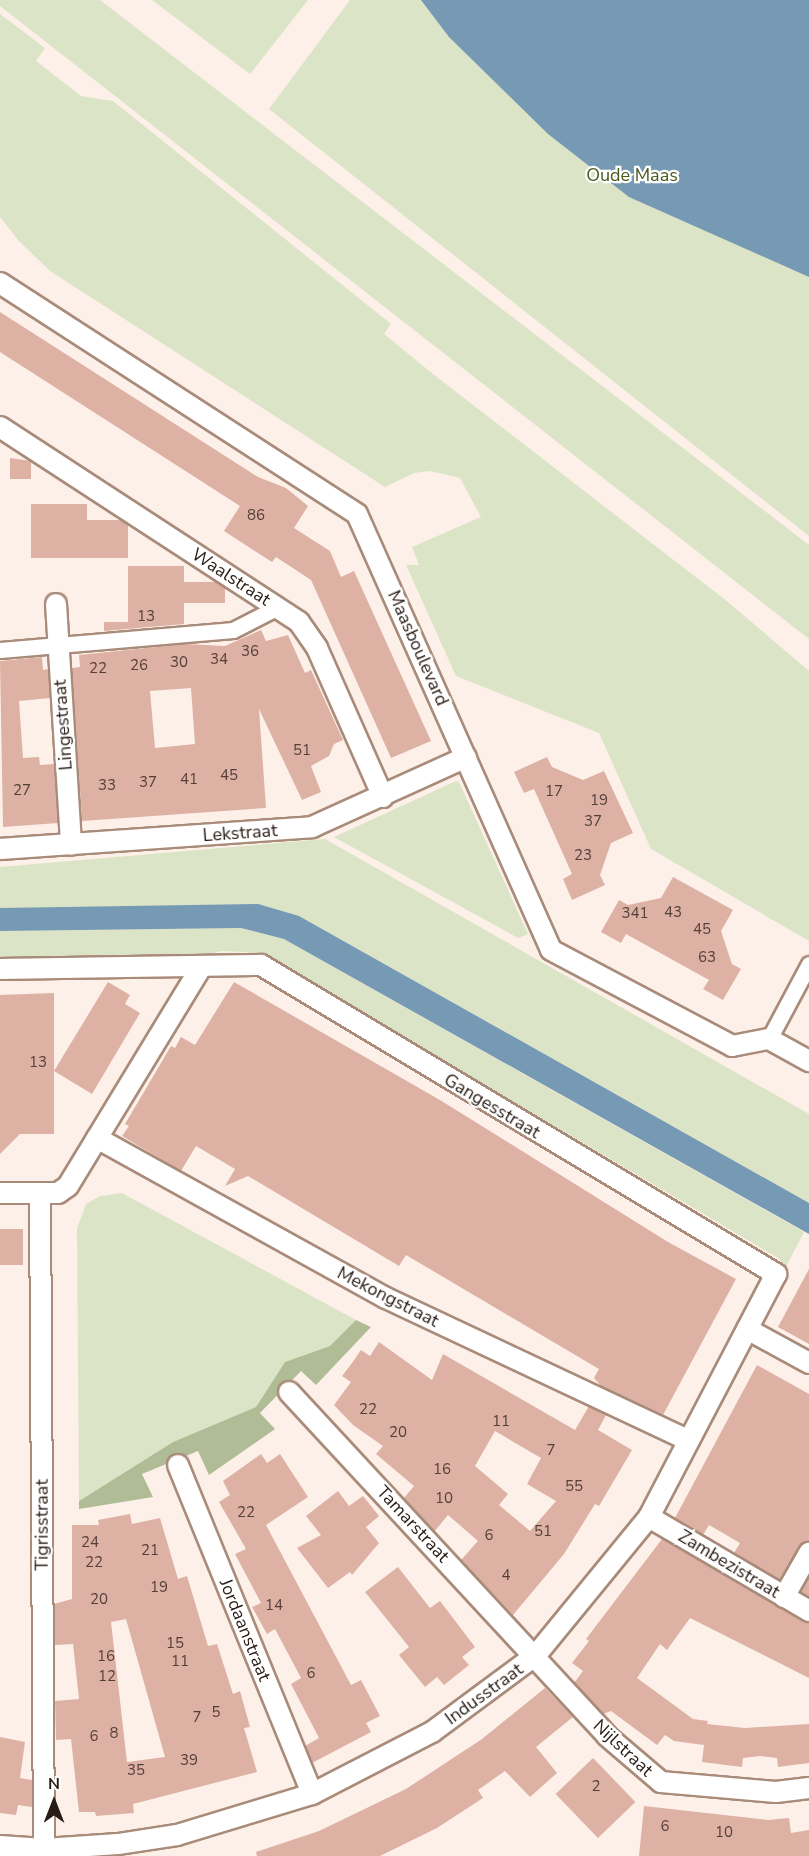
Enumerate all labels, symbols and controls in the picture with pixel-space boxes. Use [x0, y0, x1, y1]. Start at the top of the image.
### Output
park label: Oude Maas [586, 164, 678, 186]
house number: 86 [247, 507, 265, 525]
street label: Waalstraat [188, 544, 274, 610]
street label: Maasboulevard [383, 587, 453, 709]
house number: 13 [137, 608, 155, 626]
house number: 36 [241, 643, 259, 661]
house number: 34 [210, 651, 228, 669]
house number: 30 [170, 654, 188, 672]
house number: 26 [130, 657, 148, 675]
house number: 22 [89, 660, 107, 678]
street label: Lingestraat [49, 679, 77, 771]
house number: 51 [293, 742, 311, 760]
house number: 45 [220, 767, 238, 785]
house number: 41 [180, 771, 198, 789]
house number: 37 [139, 774, 157, 792]
house number: 33 [98, 777, 116, 795]
house number: 27 [13, 782, 31, 800]
house number: 17 [545, 783, 563, 801]
house number: 19 [590, 792, 608, 810]
house number: 37 [584, 813, 602, 831]
street label: Lekstraat [202, 820, 278, 846]
house number: 23 [574, 847, 592, 865]
house number: 43 [664, 904, 682, 922]
house number: 341 [622, 905, 648, 923]
house number: 45 [693, 921, 711, 939]
house number: 63 [698, 949, 716, 967]
house number: 13 [29, 1054, 47, 1072]
street label: Gangesstraat [440, 1069, 544, 1143]
street label: Mekongstraat [334, 1262, 442, 1332]
house number: 22 [359, 1401, 377, 1419]
house number: 11 [492, 1413, 510, 1431]
house number: 20 [389, 1424, 407, 1442]
house number: 7 [547, 1442, 555, 1460]
house number: 16 [433, 1461, 451, 1479]
house number: 55 [565, 1478, 583, 1496]
street label: Tigrisstraat [31, 1479, 53, 1571]
street label: Tamarstraat [372, 1481, 454, 1567]
house number: 10 [435, 1490, 453, 1508]
house number: 22 [237, 1504, 255, 1522]
house number: 51 [534, 1523, 552, 1541]
street label: Zambezistraat [674, 1525, 784, 1603]
house number: 6 [485, 1527, 493, 1545]
house number: 24 [81, 1534, 99, 1552]
house number: 21 [141, 1542, 159, 1560]
house number: 22 [85, 1554, 103, 1572]
house number: 4 [502, 1567, 510, 1585]
street label: Jordaanstraat [215, 1576, 275, 1684]
house number: 19 [150, 1579, 168, 1597]
house number: 20 [90, 1591, 108, 1609]
house number: 14 [265, 1597, 283, 1615]
house number: 15 [166, 1635, 184, 1653]
house number: 16 [97, 1648, 115, 1666]
house number: 11 [171, 1653, 189, 1671]
street label: Indusstraat [441, 1659, 527, 1729]
house number: 6 [307, 1665, 315, 1683]
house number: 12 [98, 1668, 116, 1686]
house number: 5 [212, 1704, 220, 1722]
house number: 7 [193, 1709, 201, 1727]
street label: Nijlstraat [589, 1715, 657, 1781]
house number: 8 [110, 1725, 118, 1743]
house number: 6 [90, 1728, 98, 1746]
house number: 39 [180, 1752, 198, 1770]
house number: 35 [127, 1762, 145, 1780]
north arrow [24, 1772, 84, 1832]
text: N [48, 1773, 60, 1795]
house number: 2 [592, 1778, 600, 1796]
house number: 6 [661, 1818, 669, 1836]
house number: 10 [715, 1824, 733, 1842]

